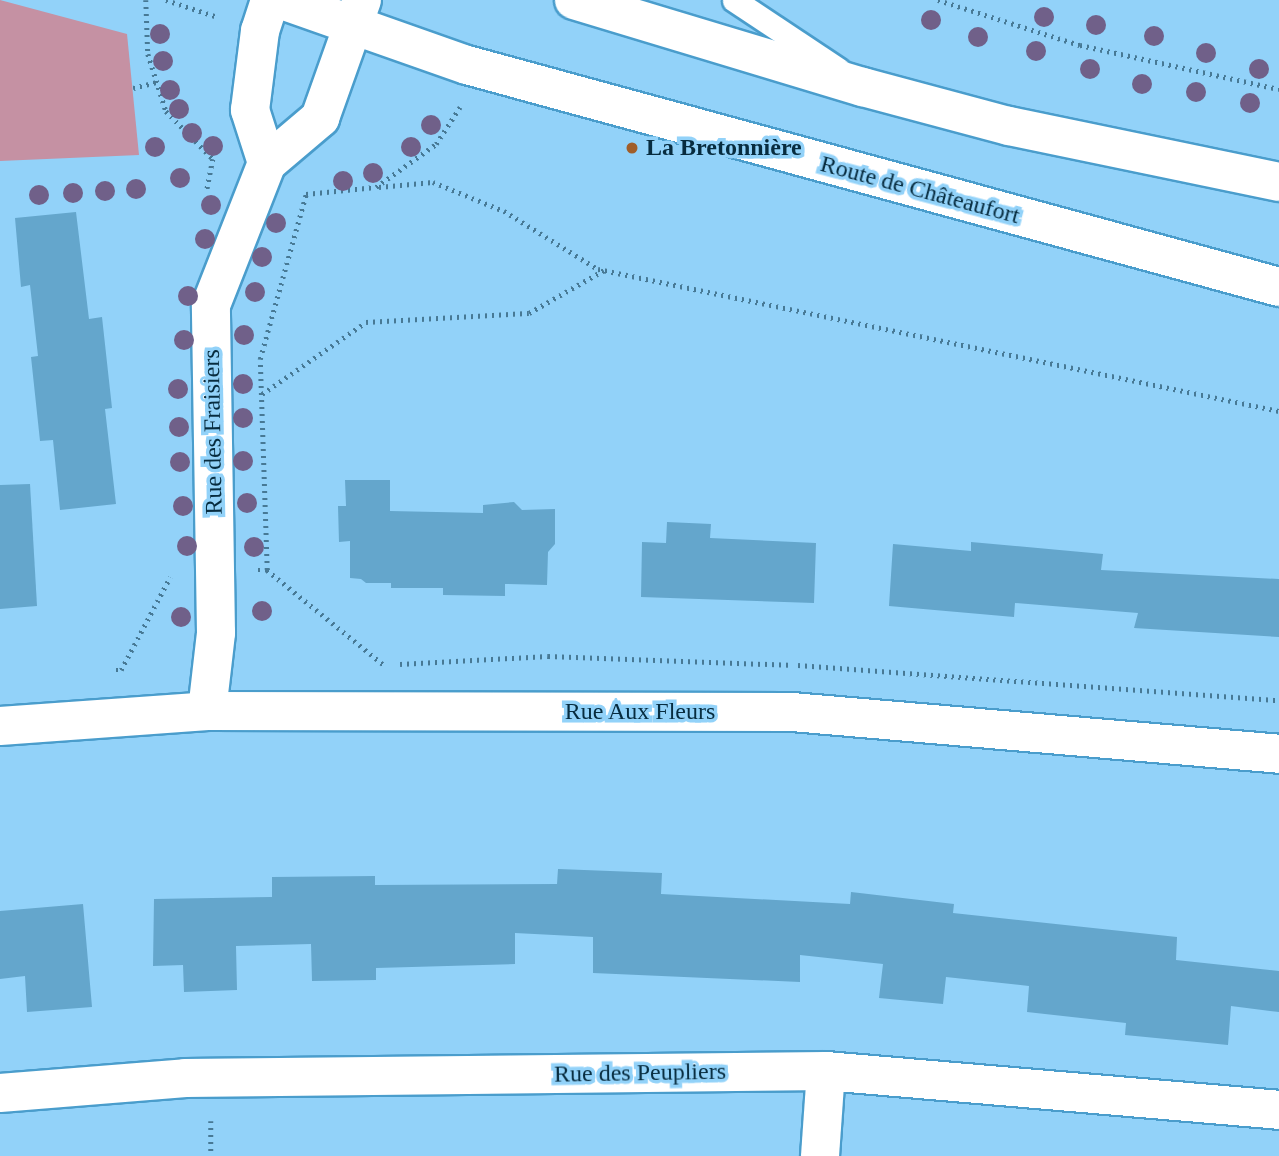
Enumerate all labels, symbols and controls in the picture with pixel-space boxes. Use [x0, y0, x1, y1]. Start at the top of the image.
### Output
place label: La Bretonnière [646, 134, 802, 162]
marker: La Bretonnière [624, 140, 640, 156]
street label: Route de Châteaufort [817, 150, 1023, 230]
street label: Rue des Fraisiers [197, 349, 229, 515]
street label: Rue Aux Fleurs [564, 698, 716, 726]
street label: Rue des Peupliers [554, 1057, 726, 1089]

